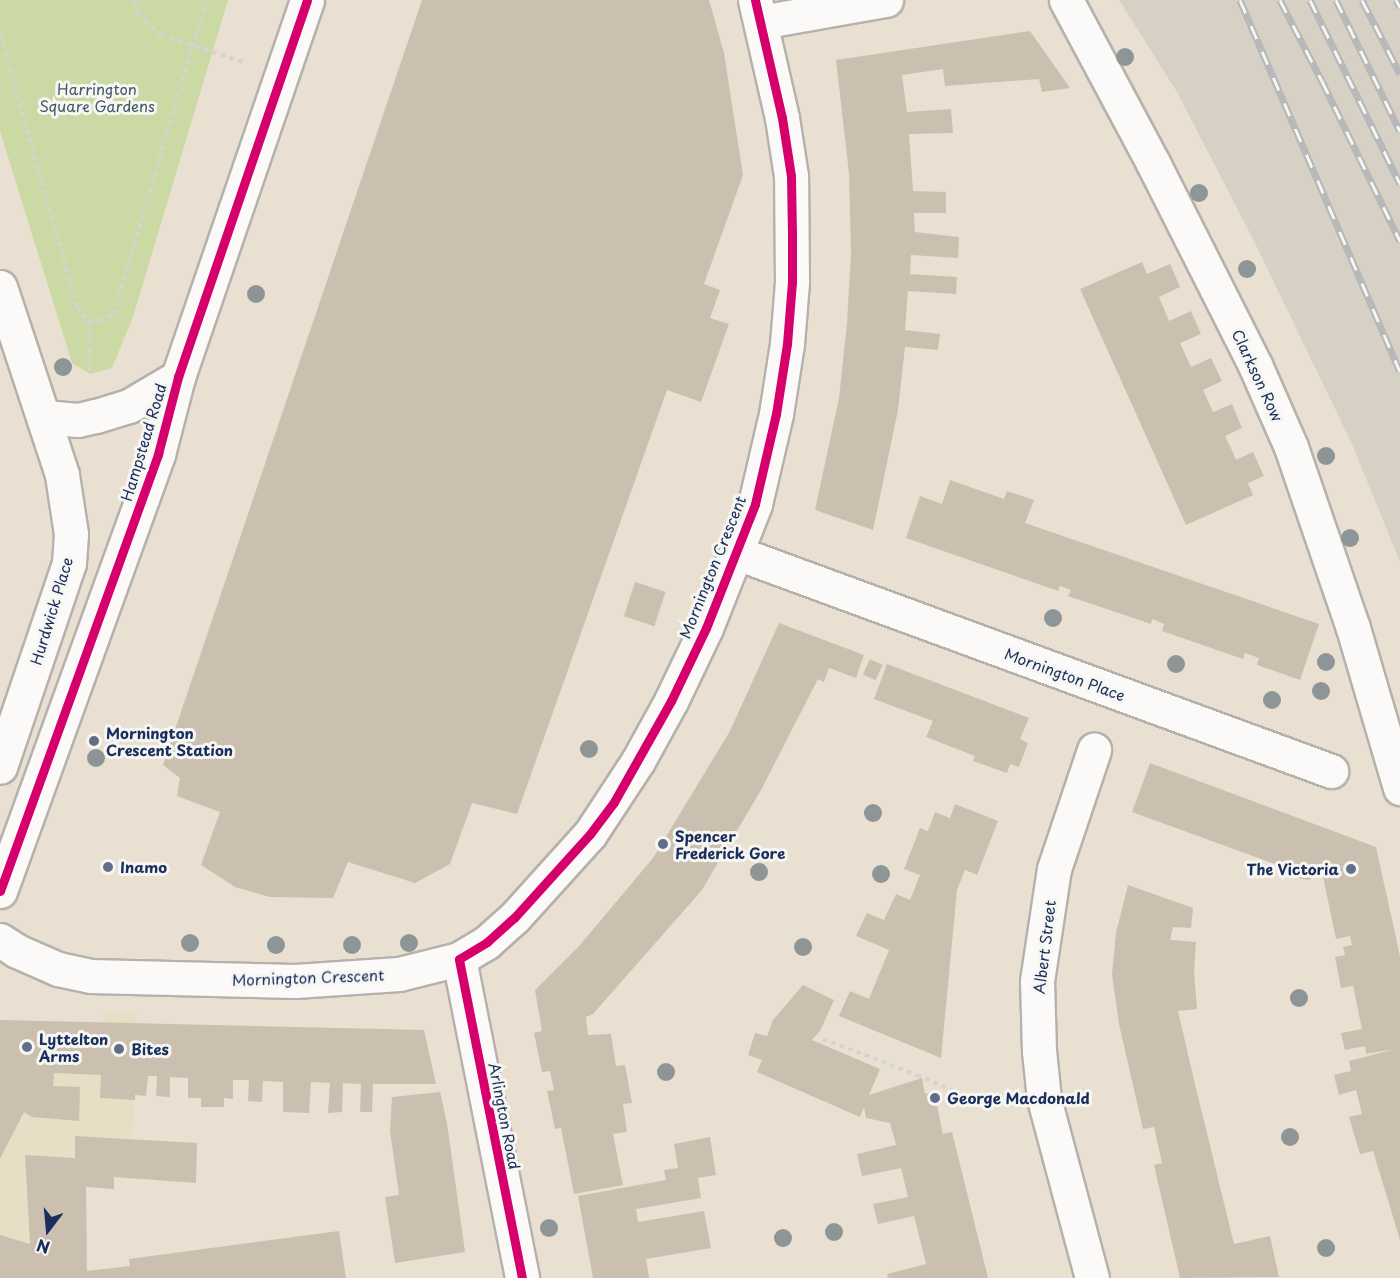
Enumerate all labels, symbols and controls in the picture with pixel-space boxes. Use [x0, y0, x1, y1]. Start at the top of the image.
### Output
park label: Harrington Square Gardens [39, 79, 155, 114]
street label: Clarkson Row [1229, 326, 1287, 424]
street label: Hampstead Road [116, 381, 170, 503]
street label: Mornington Crescent [675, 493, 749, 641]
street label: Hurdwick Place [26, 555, 76, 667]
street label: Mornington Place [1002, 644, 1128, 704]
place label: Mornington Crescent Station [106, 723, 234, 758]
marker: Mornington Crescent Station [87, 734, 101, 748]
place label: Spencer Frederick Gore [675, 826, 786, 861]
marker: Spencer Frederick Gore [656, 837, 670, 851]
place label: Inamo [120, 858, 167, 876]
marker: Inamo [101, 860, 115, 874]
place label: The Victoria [1245, 860, 1339, 878]
marker: The Victoria [1344, 862, 1358, 876]
street label: Albert Street [1029, 899, 1059, 995]
street label: Mornington Crescent [232, 965, 384, 989]
place label: Lyttelton Arms [39, 1029, 108, 1064]
marker: Lyttelton Arms [20, 1040, 34, 1054]
place label: Bites [131, 1040, 169, 1058]
marker: Bites [112, 1042, 126, 1056]
street label: Arlington Road [486, 1061, 524, 1171]
place label: George Macdonald [947, 1089, 1090, 1107]
marker: George Macdonald [928, 1091, 942, 1105]
north arrow [18, 1200, 78, 1260]
text: N [34, 1234, 52, 1261]

